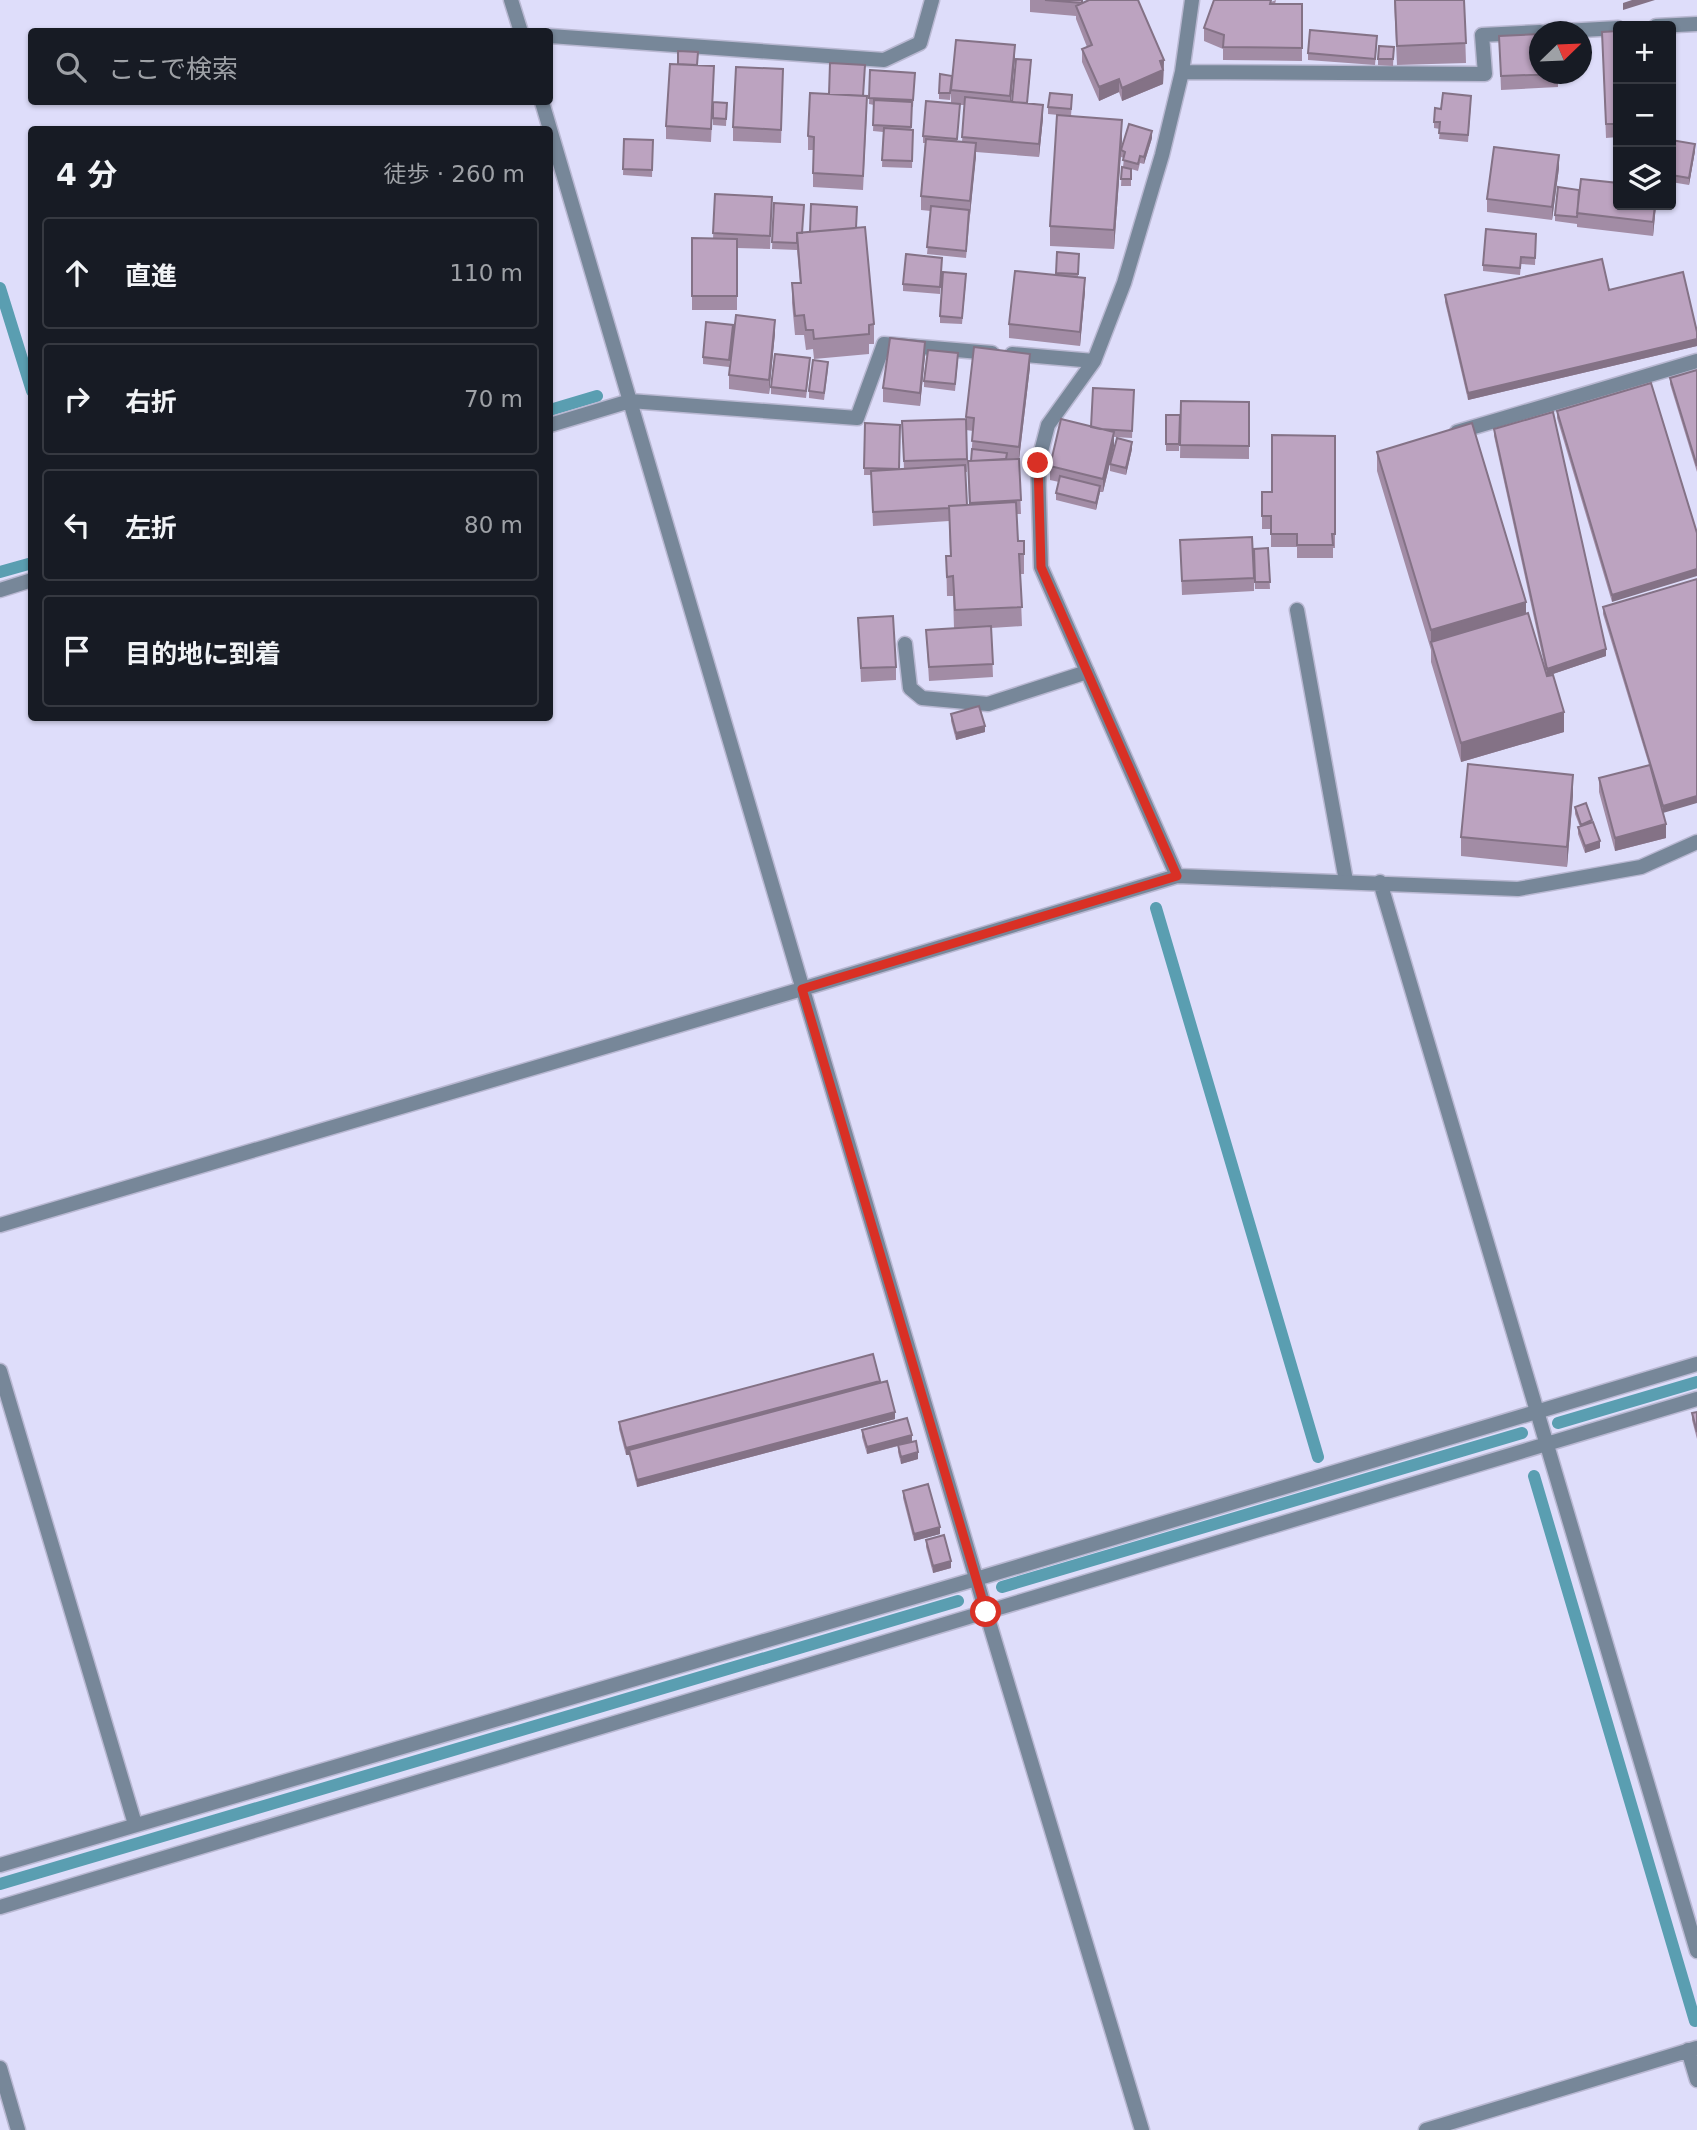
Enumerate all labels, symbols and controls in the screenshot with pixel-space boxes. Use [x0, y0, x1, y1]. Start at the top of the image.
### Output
north arrow [1529, 21, 1592, 84]
map controls [1613, 21, 1676, 210]
button: + [1613, 21, 1676, 84]
search box [28, 28, 553, 105]
icon: search [52, 48, 90, 86]
text: ここで検索 [108, 54, 238, 84]
button: − [1613, 84, 1676, 147]
button: layers [1613, 147, 1676, 210]
text: 4 分 [56, 157, 117, 192]
text: 徒歩 · 260 m [383, 161, 525, 187]
icon: ahead [58, 254, 96, 292]
text: 110 m [449, 260, 523, 286]
text: 直進 [125, 261, 177, 291]
icon: right [58, 380, 96, 418]
text: 70 m [464, 386, 523, 412]
text: 右折 [125, 387, 177, 417]
route end [1022, 447, 1053, 478]
icon: left [58, 506, 96, 544]
text: 80 m [464, 512, 523, 538]
text: 左折 [125, 513, 177, 543]
icon: arrive [58, 632, 96, 670]
text: 目的地に到着 [125, 639, 281, 669]
route start [970, 1596, 1001, 1627]

